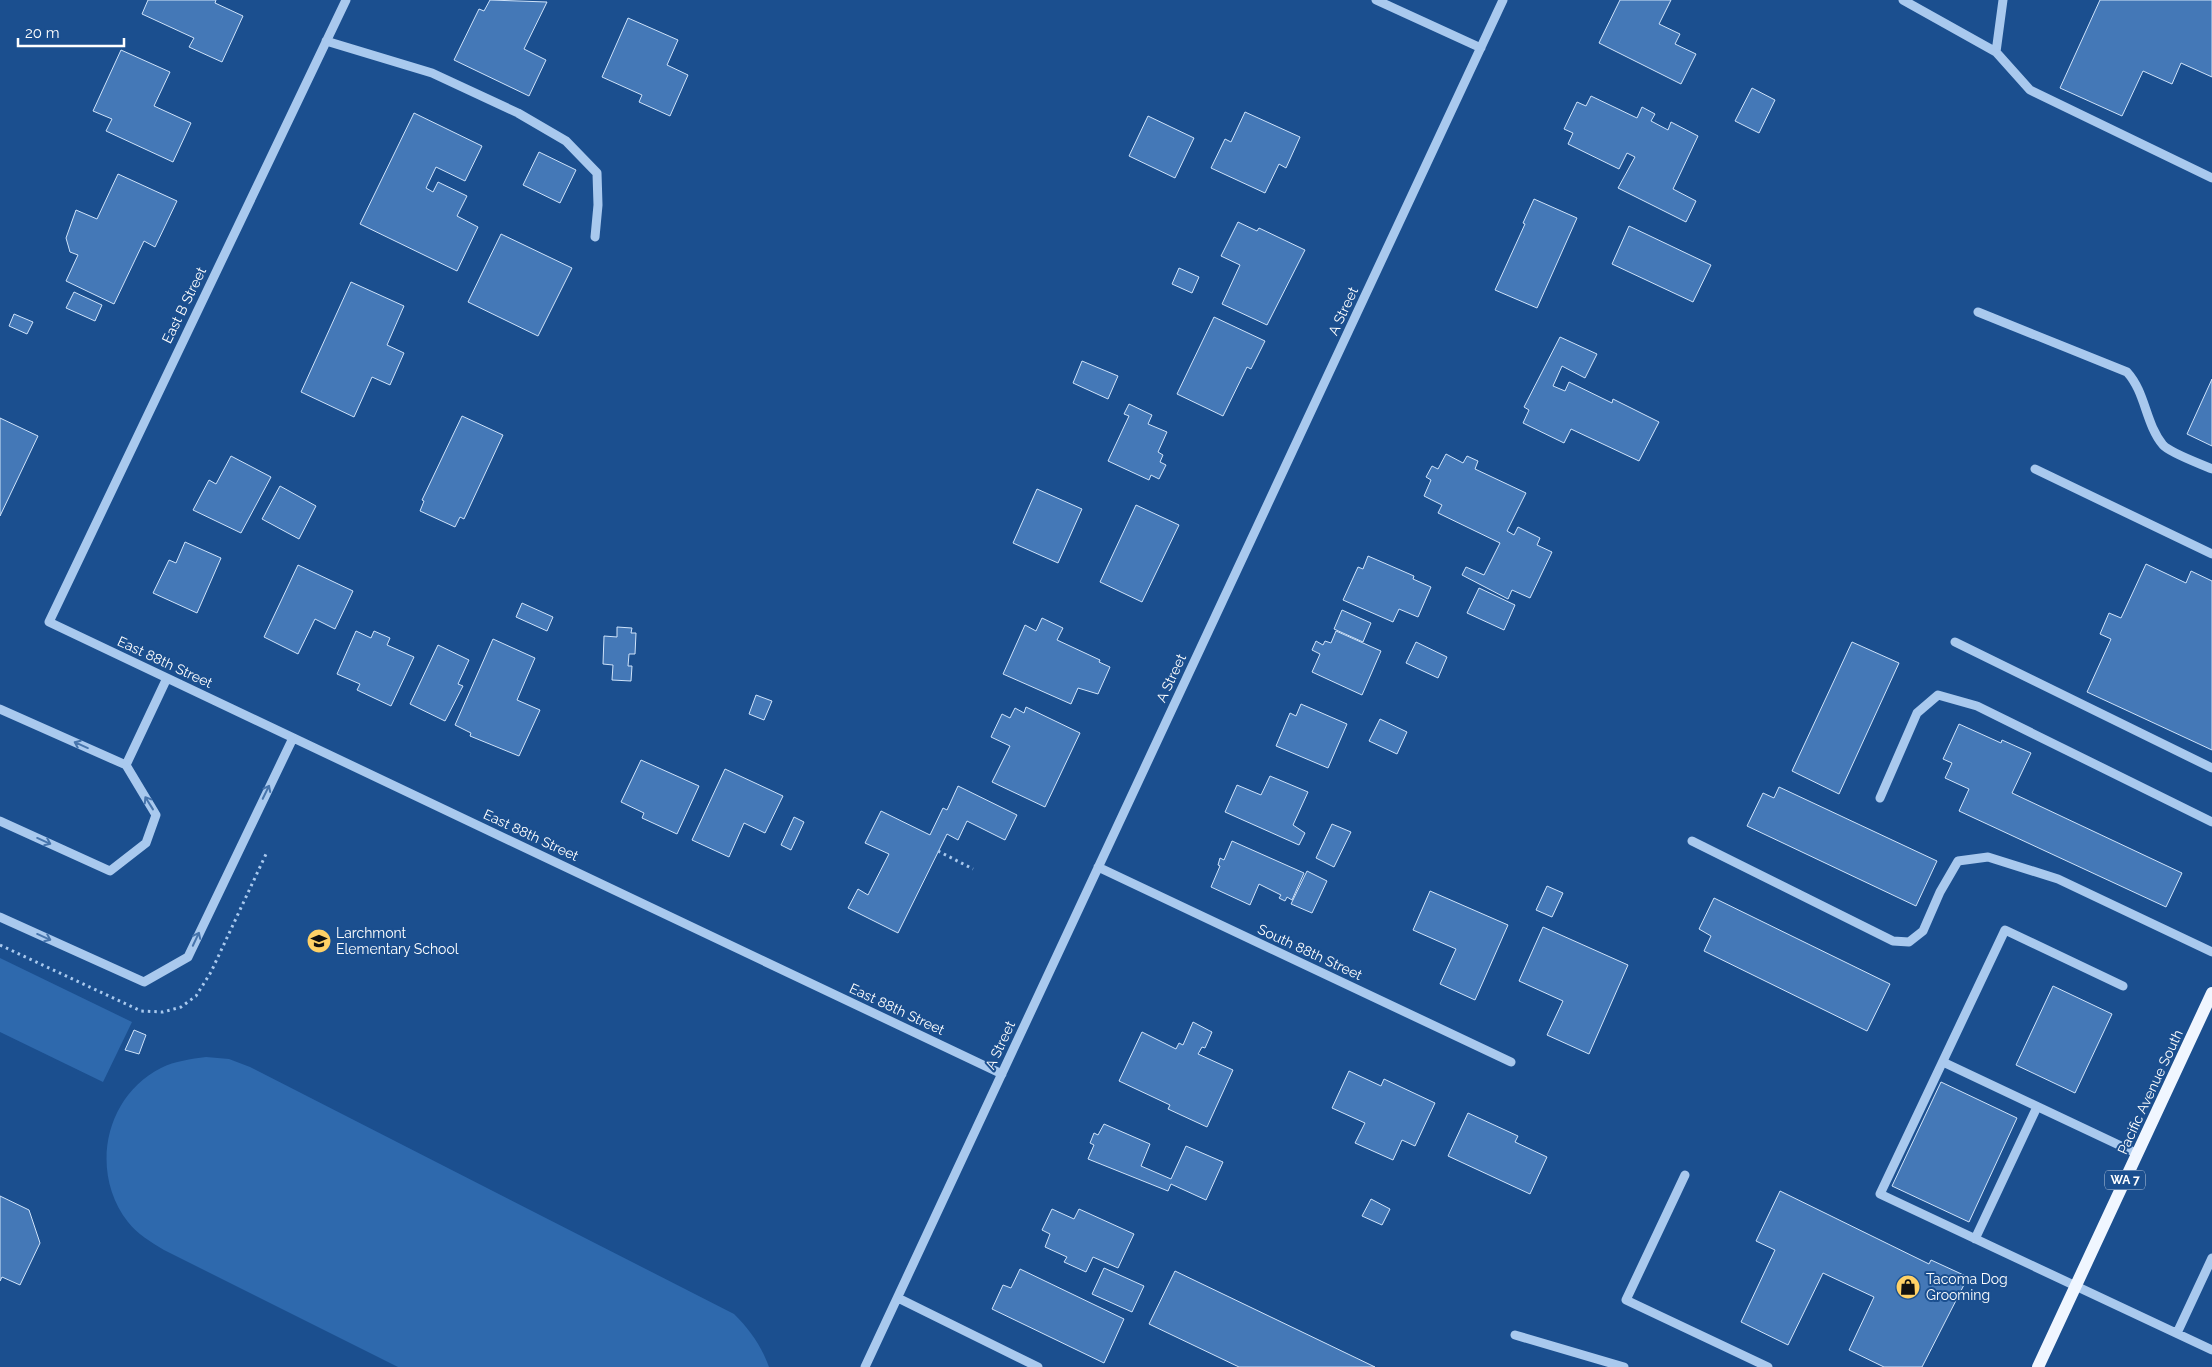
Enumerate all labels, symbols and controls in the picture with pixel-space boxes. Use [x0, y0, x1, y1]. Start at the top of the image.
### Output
scale bar [18, 15, 124, 47]
text: 20 m [25, 24, 60, 42]
street label: East B Street [159, 264, 209, 346]
street label: A Street [1325, 284, 1361, 338]
street label: East 88th Street [115, 633, 215, 691]
street label: A Street [1153, 651, 1189, 705]
one-way arrow [74, 739, 89, 749]
one-way arrow [262, 785, 271, 800]
one-way arrow [144, 796, 154, 810]
street label: East 88th Street [481, 806, 581, 864]
one-way arrow [36, 837, 51, 847]
street label: South 88th Street [1255, 921, 1365, 983]
place label: Larchmont Elementary School [336, 925, 459, 957]
school or university icon: Larchmont Elementary School [306, 928, 332, 954]
one-way arrow [192, 932, 202, 947]
one-way arrow [36, 933, 51, 942]
street label: East 88th Street [847, 980, 947, 1038]
street label: A Street [982, 1018, 1018, 1072]
street label: Pacific Avenue South [2114, 1027, 2186, 1157]
road number: WA 7 [2105, 1170, 2145, 1190]
place label: Tacoma Dog Grooming [1926, 1271, 2008, 1303]
shop icon: Tacoma Dog Grooming [1895, 1274, 1921, 1300]

